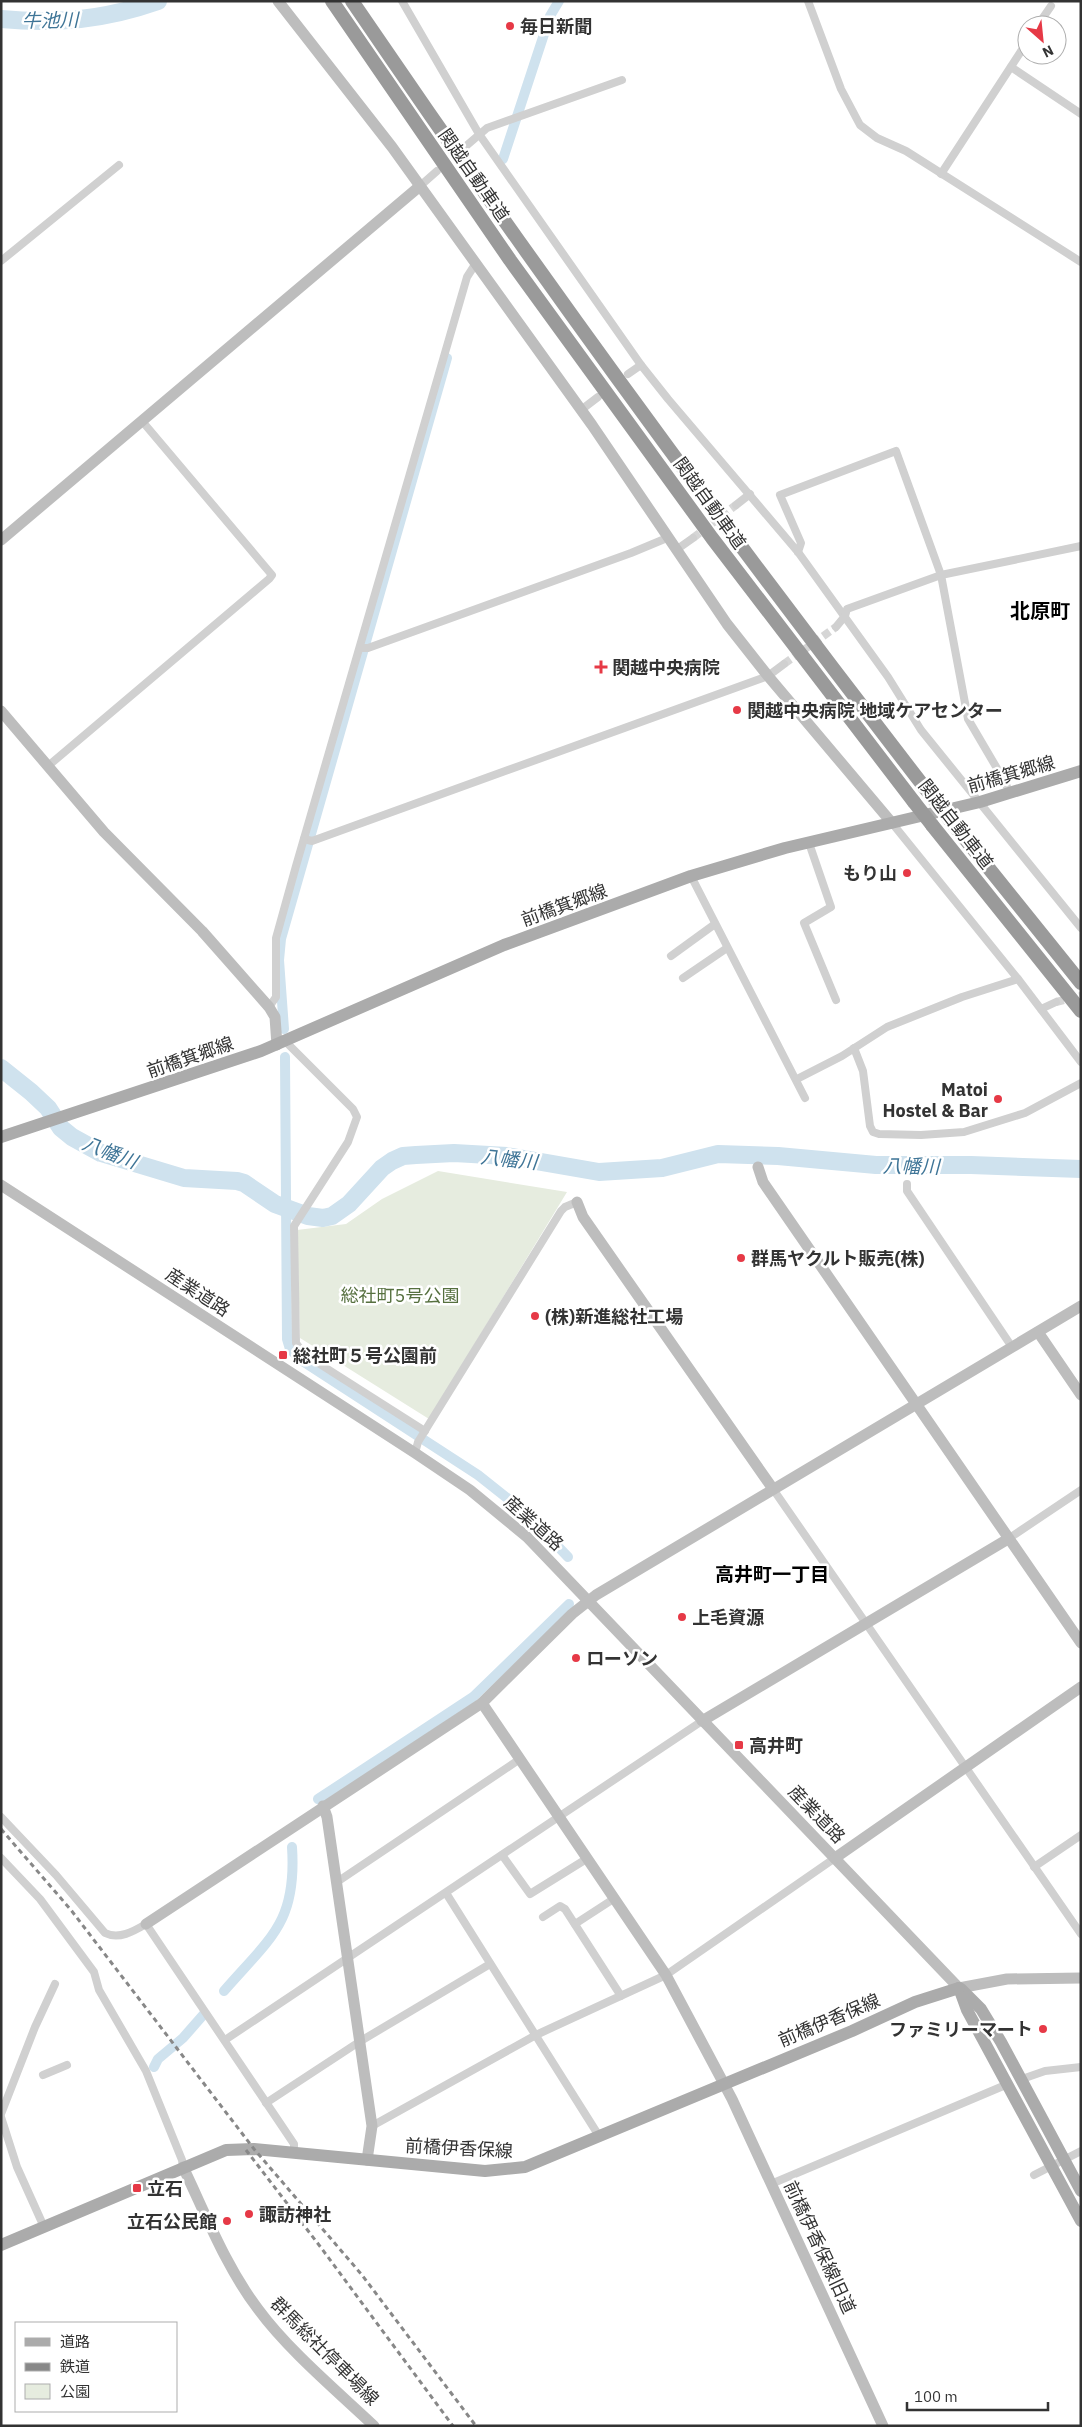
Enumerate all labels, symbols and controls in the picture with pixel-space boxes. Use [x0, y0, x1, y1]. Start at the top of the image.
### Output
water label: 牛池川 [21, 7, 81, 32]
place label: 毎日新聞 [520, 15, 592, 38]
north arrow [1017, 15, 1067, 65]
marker: 毎日新聞 [504, 20, 516, 32]
text: N [1039, 41, 1057, 62]
street label: 関越自動車道 [434, 124, 514, 226]
street label: 関越自動車道 [669, 453, 751, 553]
district label: 北原町 [1010, 597, 1070, 624]
place label: 関越中央病院 [612, 656, 720, 679]
marker: 関越中央病院 [594, 660, 608, 674]
place label: 関越中央病院 地域ケアセンター [747, 699, 1003, 722]
marker: 関越中央病院 地域ケアセンター [731, 704, 743, 716]
street label: 前橋箕郷線 [965, 751, 1057, 797]
street label: 関越自動車道 [914, 774, 998, 874]
place label: もり山 [843, 862, 897, 885]
marker: もり山 [901, 867, 913, 879]
street label: 前橋箕郷線 [518, 879, 610, 931]
street label: 前橋箕郷線 [144, 1031, 236, 1083]
place label: Matoi Hostel & Bar [883, 1078, 988, 1122]
marker: Matoi Hostel & Bar [992, 1093, 1004, 1105]
water label: 八幡川 [79, 1131, 143, 1174]
water label: 八幡川 [479, 1144, 541, 1174]
water label: 八幡川 [882, 1154, 942, 1179]
place label: 群馬ヤクルト販売(株) [751, 1247, 925, 1270]
marker: 群馬ヤクルト販売(株) [735, 1252, 747, 1264]
street label: 産業道路 [162, 1263, 234, 1321]
park label: 総社町5号公園 [341, 1284, 459, 1307]
place label: (株)新進総社工場 [545, 1305, 683, 1328]
marker: (株)新進総社工場 [529, 1310, 541, 1322]
place label: 総社町５号公園前 [293, 1344, 437, 1367]
marker: 総社町５号公園前 [277, 1349, 289, 1361]
street label: 産業道路 [500, 1490, 568, 1556]
district label: 高井町一丁目 [715, 1562, 829, 1586]
place label: 上毛資源 [692, 1606, 764, 1629]
marker: 上毛資源 [676, 1611, 688, 1623]
place label: ローソン [586, 1647, 658, 1670]
marker: ローソン [570, 1652, 582, 1664]
place label: 高井町 [749, 1734, 803, 1757]
marker: 高井町 [733, 1739, 745, 1751]
street label: 産業道路 [784, 1780, 850, 1848]
street label: 前橋伊香保線 [775, 1988, 883, 2052]
place label: ファミリーマート [889, 2018, 1033, 2041]
marker: ファミリーマート [1037, 2023, 1049, 2035]
street label: 前橋伊香保線 [404, 2134, 514, 2162]
place label: 立石 [147, 2177, 183, 2200]
street label: 前橋伊香保線旧道 [779, 2177, 861, 2317]
marker: 立石 [131, 2182, 143, 2194]
place label: 諏訪神社 [259, 2203, 331, 2226]
marker: 諏訪神社 [243, 2208, 255, 2220]
place label: 立石公民館 [127, 2210, 217, 2233]
marker: 立石公民館 [221, 2215, 233, 2227]
street label: 群馬総社停車場線 [266, 2292, 384, 2410]
legend [15, 2322, 178, 2412]
text: 道路 [60, 2332, 90, 2351]
text: 鉄道 [60, 2357, 90, 2376]
scale bar [907, 2380, 1048, 2412]
text: 公園 [60, 2382, 90, 2401]
text: 100 m [914, 2387, 958, 2406]

